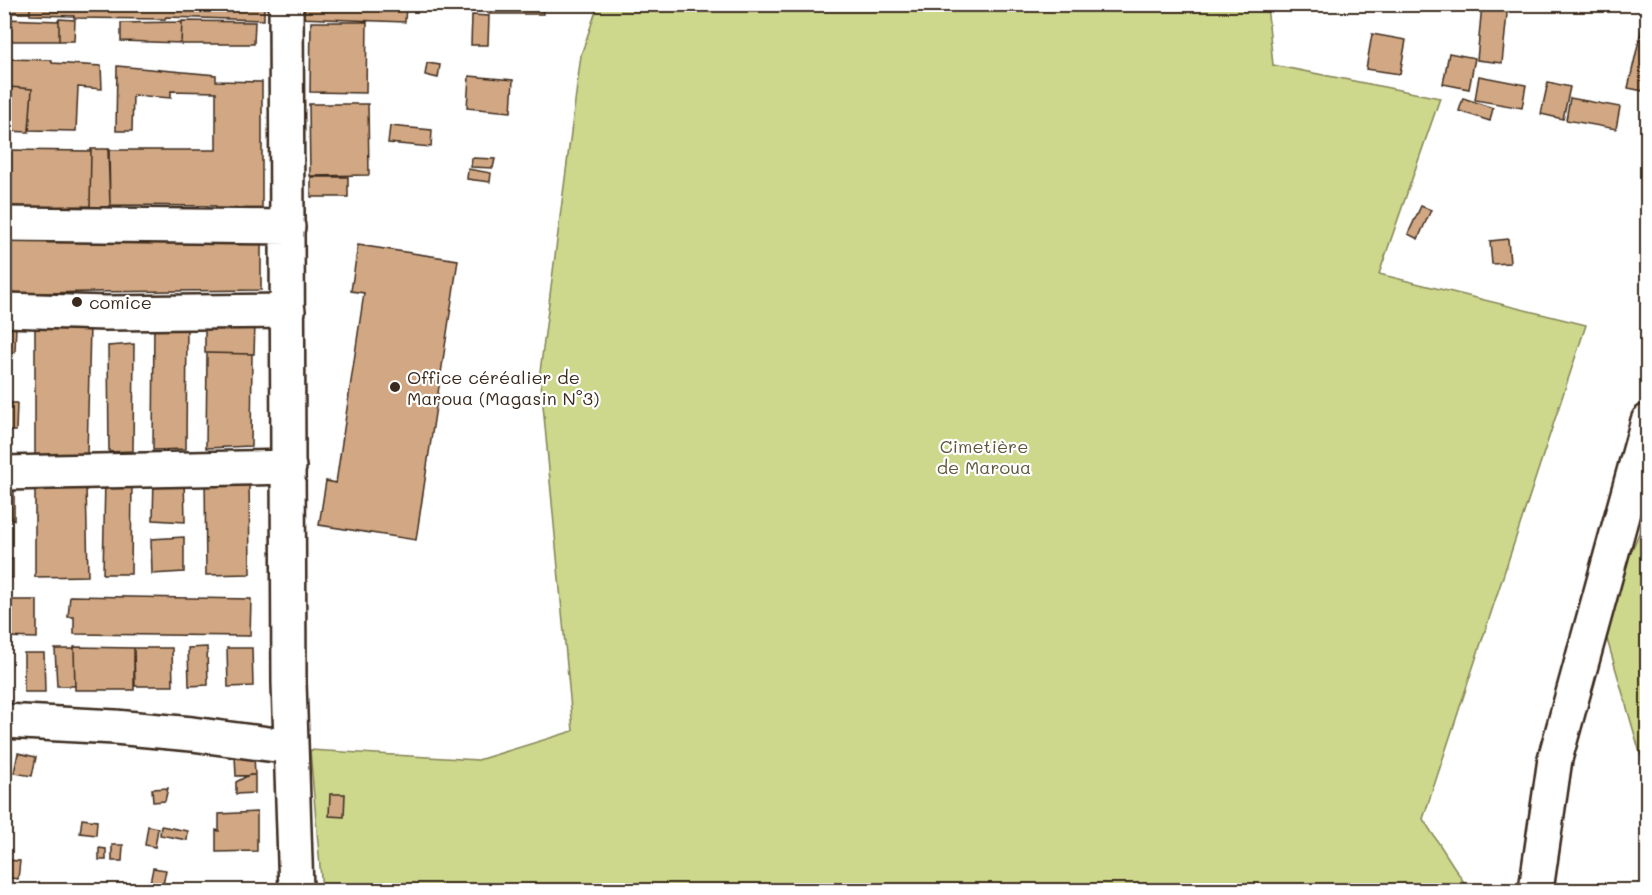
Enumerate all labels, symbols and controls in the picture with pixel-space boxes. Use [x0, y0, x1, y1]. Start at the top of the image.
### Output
place label: comice [89, 290, 152, 314]
marker: comice [70, 295, 84, 309]
place label: Office céréalier de Maroua (Magasin N°3) [407, 365, 599, 410]
marker: Office céréalier de Maroua (Magasin N°3) [388, 380, 402, 394]
park label: Cimetière de Maroua [937, 434, 1031, 479]

